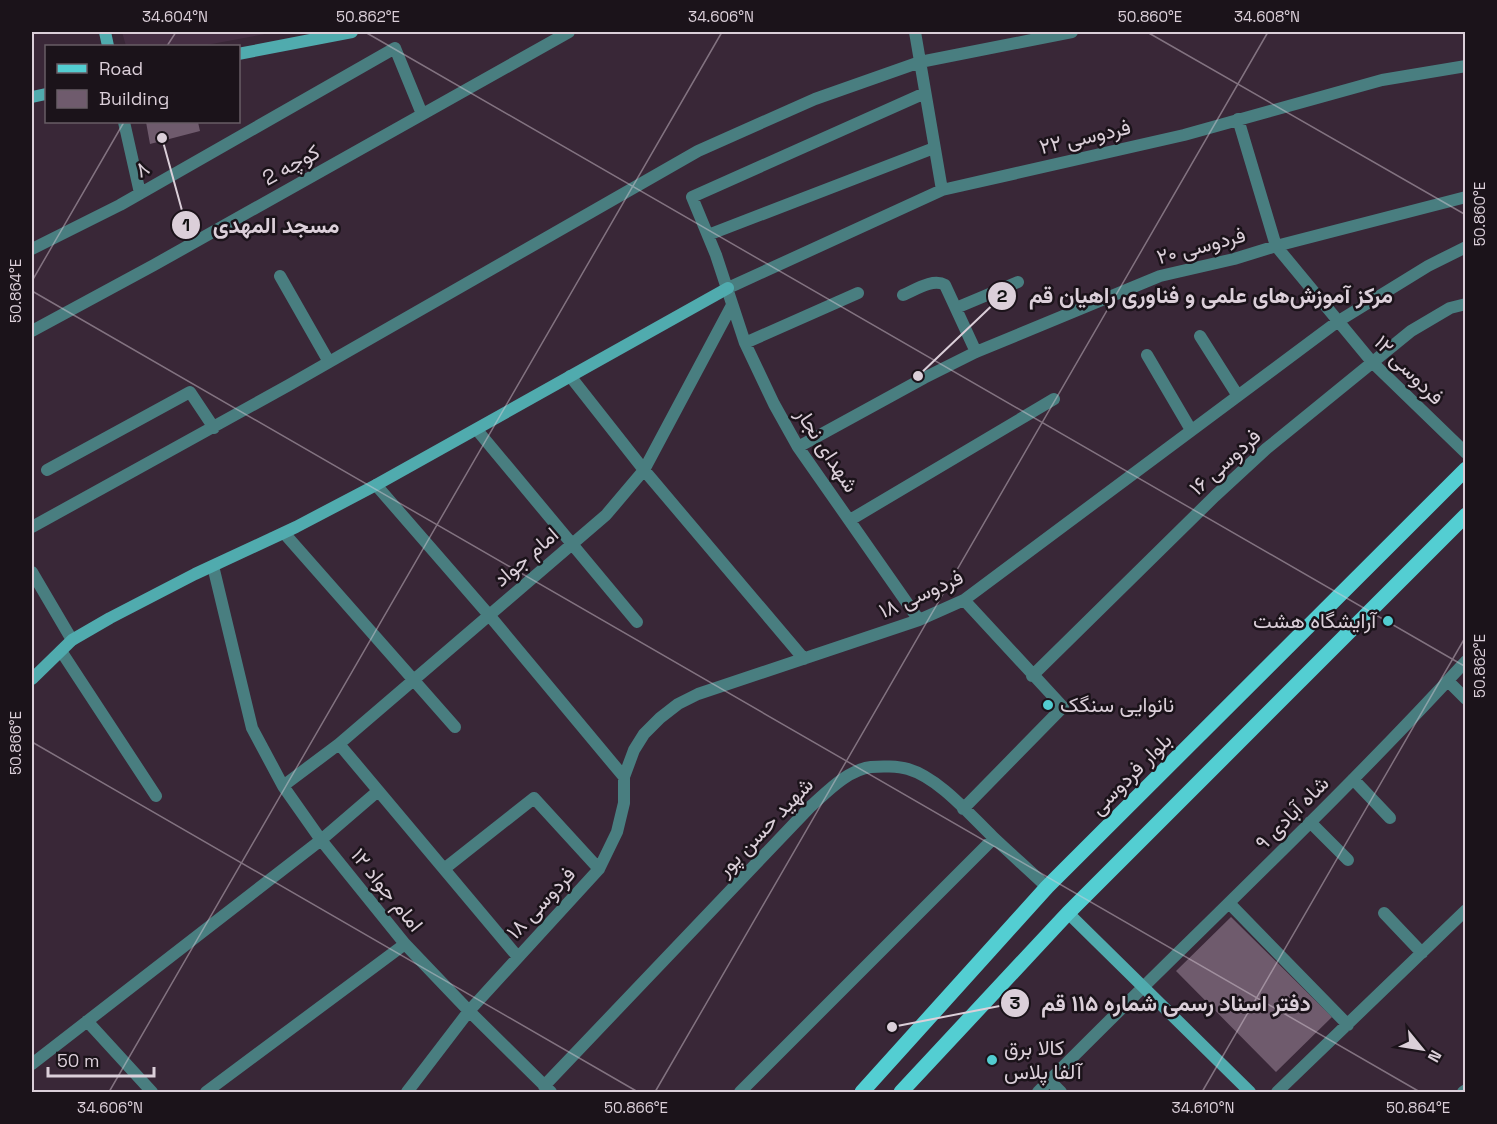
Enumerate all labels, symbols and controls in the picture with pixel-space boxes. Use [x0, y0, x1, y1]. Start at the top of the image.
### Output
text: 34.604°N [142, 7, 208, 26]
text: 50.862°E [336, 7, 400, 26]
text: 34.606°N [688, 7, 754, 26]
text: 50.860°E [1118, 7, 1182, 26]
text: 34.608°N [1234, 7, 1300, 26]
legend [45, 45, 240, 123]
text: Road [99, 57, 143, 80]
text: Building [99, 87, 169, 110]
street label: فردوسی ۲۲ [1037, 113, 1133, 160]
street label: کوچه 2 [257, 138, 325, 192]
street label: ۸ [130, 154, 154, 183]
text: 50.860°E [1470, 182, 1489, 246]
callout: مسجد المهدی [171, 205, 352, 245]
text: مسجد المهدی [213, 211, 339, 239]
text: 1 [182, 213, 190, 236]
street label: فردوسی ۲۰ [1153, 221, 1248, 270]
text: 50.864°E [6, 259, 25, 323]
callout: مرکز آموزش‌های علمی و فناوری راهیان قم [987, 276, 1405, 316]
text: مرکز آموزش‌های علمی و فناوری راهیان قم [1029, 281, 1393, 310]
text: 2 [997, 284, 1008, 307]
street label: فردوسی ۱۲ [1369, 329, 1450, 410]
street label: شهدای نجار [789, 401, 865, 497]
street label: فردوسی ۱۶ [1183, 422, 1266, 501]
street label: امام جواد [487, 521, 565, 593]
street label: فردوسی ۱۸ [874, 563, 967, 624]
place label: آرایشگاه هشت [1253, 607, 1378, 634]
marker: آرایشگاه هشت [1381, 614, 1395, 628]
text: 50.862°E [1470, 634, 1489, 698]
place label: نانوایی سنگک [1060, 691, 1174, 718]
marker: نانوایی سنگک [1041, 698, 1055, 712]
text: 50.866°E [6, 711, 25, 775]
street label: بلوار فردوسی [1084, 727, 1177, 820]
street label: شاه آبادی ۹ [1249, 770, 1334, 855]
street label: شهید حسن پور [710, 771, 819, 883]
street label: امام جواد ۱۲ [345, 842, 429, 938]
street label: فردوسی ۱۸ [500, 861, 581, 945]
callout: دفتر اسناد رسمی شماره ۱۱۵ قم [1000, 983, 1323, 1023]
text: دفتر اسناد رسمی شماره ۱۱۵ قم [1041, 989, 1311, 1018]
text: 3 [1010, 991, 1021, 1014]
north arrow [1392, 1019, 1452, 1079]
place label: کالا برق آلفا پلاس [1004, 1034, 1084, 1086]
scale bar [48, 1040, 154, 1078]
text: N [1423, 1046, 1446, 1066]
text: 50 m [57, 1049, 99, 1072]
marker: کالا برق آلفا پلاس [985, 1053, 999, 1067]
text: 34.606°N [77, 1098, 143, 1117]
text: 50.866°E [604, 1098, 668, 1117]
text: 34.610°N [1172, 1098, 1234, 1117]
text: 50.864°E [1386, 1098, 1450, 1117]

